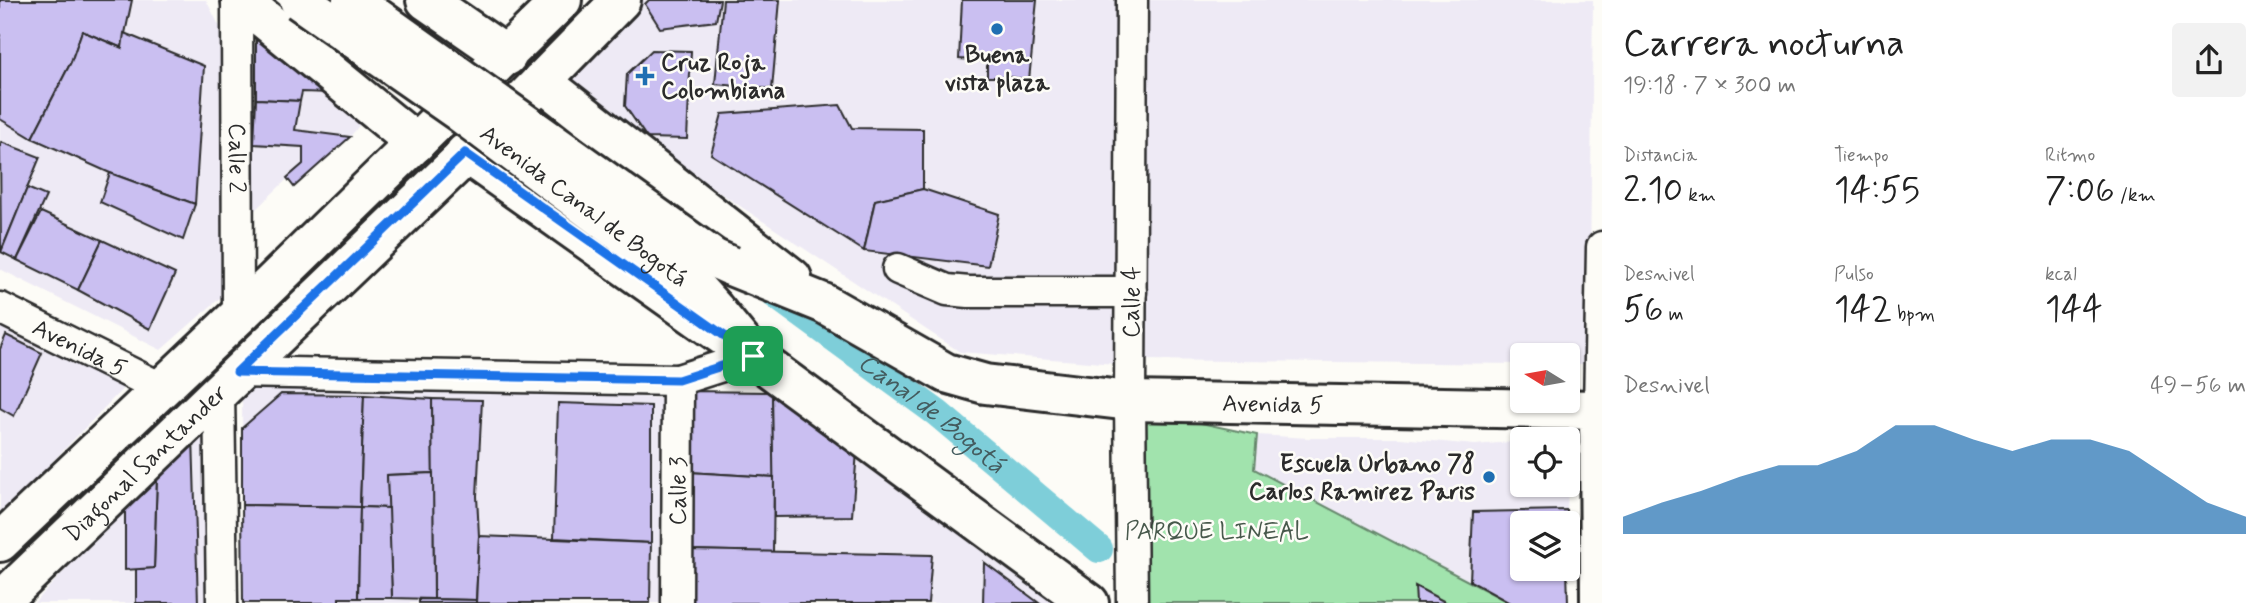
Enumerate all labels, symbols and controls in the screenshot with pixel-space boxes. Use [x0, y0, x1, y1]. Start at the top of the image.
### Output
text: Carrera nocturna [1623, 20, 1905, 69]
marker: Buena vista plaza [989, 21, 1005, 37]
button: share [2172, 23, 2246, 97]
place label: Buena vista plaza [945, 40, 1050, 99]
place label: Cruz Roja Colombiana [661, 48, 785, 107]
marker: Cruz Roja Colombiana [635, 66, 655, 86]
text: 19:18 · 7 × 300 m [1623, 71, 1796, 101]
street label: Avenida Canal de Bogotá [473, 119, 694, 295]
street label: Calle 2 [220, 123, 252, 193]
text: Distancia [1623, 143, 1697, 168]
text: Tiempo [1834, 143, 1889, 168]
text: Ritmo [2045, 143, 2095, 168]
text: 2.10 [1623, 168, 1683, 214]
text: 14:55 [1834, 168, 1920, 214]
text: 7:06 [2045, 168, 2115, 214]
text: km [1683, 183, 1716, 208]
text: /km [2115, 183, 2156, 208]
text: Desnivel [1623, 262, 1695, 287]
text: Pulso [1834, 262, 1874, 287]
text: kcal [2045, 262, 2077, 287]
street label: Calle 4 [1117, 266, 1148, 338]
text: 56 [1623, 287, 1663, 333]
text: 142 [1834, 287, 1892, 333]
text: 144 [2045, 287, 2103, 333]
text: m [1663, 302, 1684, 327]
text: bpm [1892, 302, 1935, 327]
street label: Avenida 5 [27, 312, 131, 385]
pin [723, 326, 783, 386]
icon: arrive [734, 337, 772, 375]
north arrow [1510, 343, 1580, 413]
map controls [1510, 343, 1580, 581]
water label: Canal de Bogotá [851, 346, 1012, 482]
text: Desnivel [1623, 371, 1710, 401]
text: 49–56 m [2150, 371, 2246, 401]
street label: Diagonal Santander [58, 378, 234, 550]
street label: Avenida 5 [1222, 389, 1324, 422]
button: locate [1510, 427, 1580, 497]
place label: Escuela Urbano 78 Carlos Ramirez Paris [1249, 449, 1475, 508]
street label: Calle 3 [663, 456, 695, 526]
marker: Escuela Urbano 78 Carlos Ramirez Paris [1481, 469, 1497, 485]
button: layers [1510, 511, 1580, 581]
park label: PARQUE LINEAL [1125, 517, 1309, 548]

